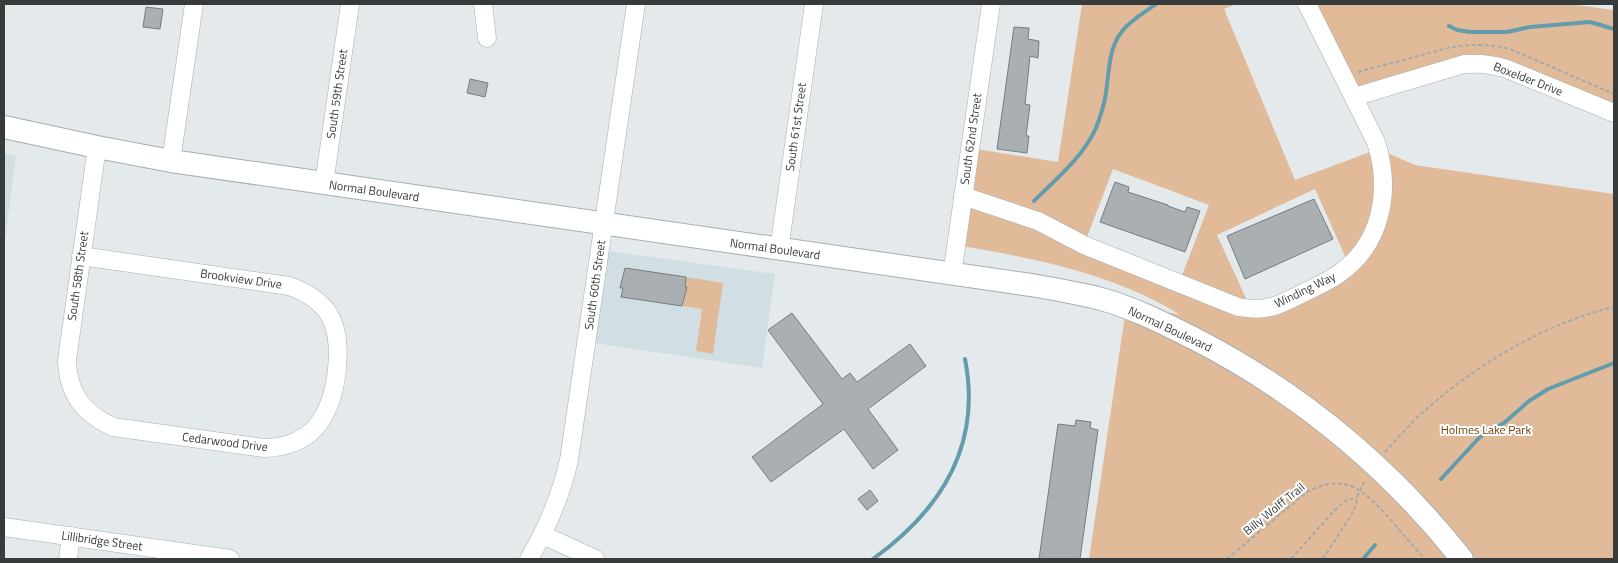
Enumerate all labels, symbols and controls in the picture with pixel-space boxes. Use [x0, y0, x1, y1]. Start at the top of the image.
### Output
street label: South 59th Street [321, 47, 352, 140]
street label: Boxelder Drive [1491, 57, 1566, 101]
street label: South 61st Street [780, 81, 811, 172]
street label: South 62nd Street [955, 91, 986, 186]
street label: Normal Boulevard [328, 175, 420, 206]
street label: South 58th Street [62, 229, 93, 322]
street label: Normal Boulevard [729, 233, 821, 264]
street label: South 60th Street [579, 238, 610, 331]
street label: Brookview Drive [199, 263, 283, 294]
street label: Winding Way [1271, 266, 1339, 313]
street label: Normal Boulevard [1125, 301, 1215, 356]
park label: Holmes Lake Park [1441, 420, 1531, 439]
street label: Cedarwood Drive [181, 427, 269, 456]
street label: Billy Wolff Trail [1239, 478, 1309, 540]
street label: Lillibridge Street [60, 525, 145, 556]

